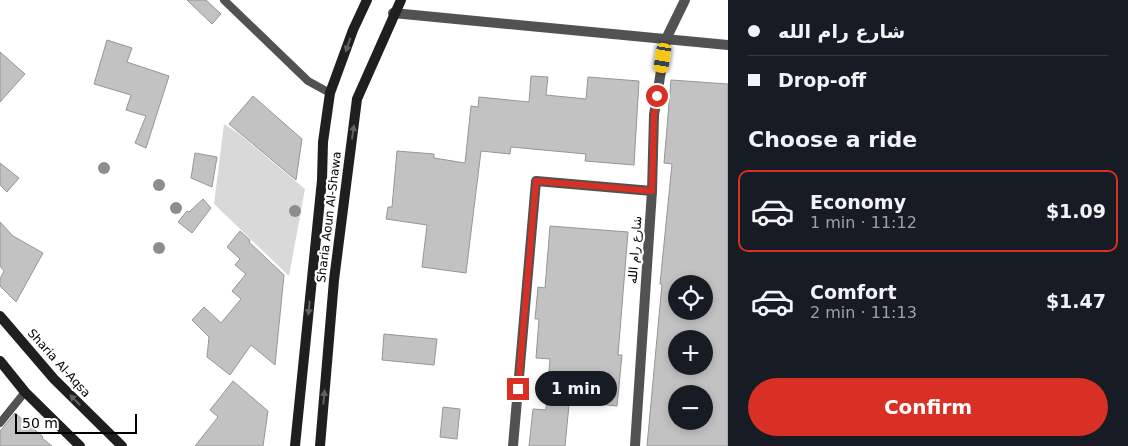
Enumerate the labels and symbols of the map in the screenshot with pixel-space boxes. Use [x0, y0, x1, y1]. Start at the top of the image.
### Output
one-way arrow [344, 38, 352, 53]
car [653, 42, 672, 74]
route start [646, 85, 668, 107]
one-way arrow [349, 123, 357, 139]
street label: Sharia Aoun Al-Shawa [314, 151, 344, 283]
street label: شارع رام الله [626, 215, 645, 285]
one-way arrow [305, 300, 313, 316]
street label: Sharia Al-Aqsa [25, 326, 93, 400]
callout: 1 min [536, 372, 618, 406]
route end [507, 378, 529, 400]
one-way arrow [320, 389, 328, 405]
one-way arrow [69, 394, 81, 406]
scale bar [15, 411, 138, 434]

